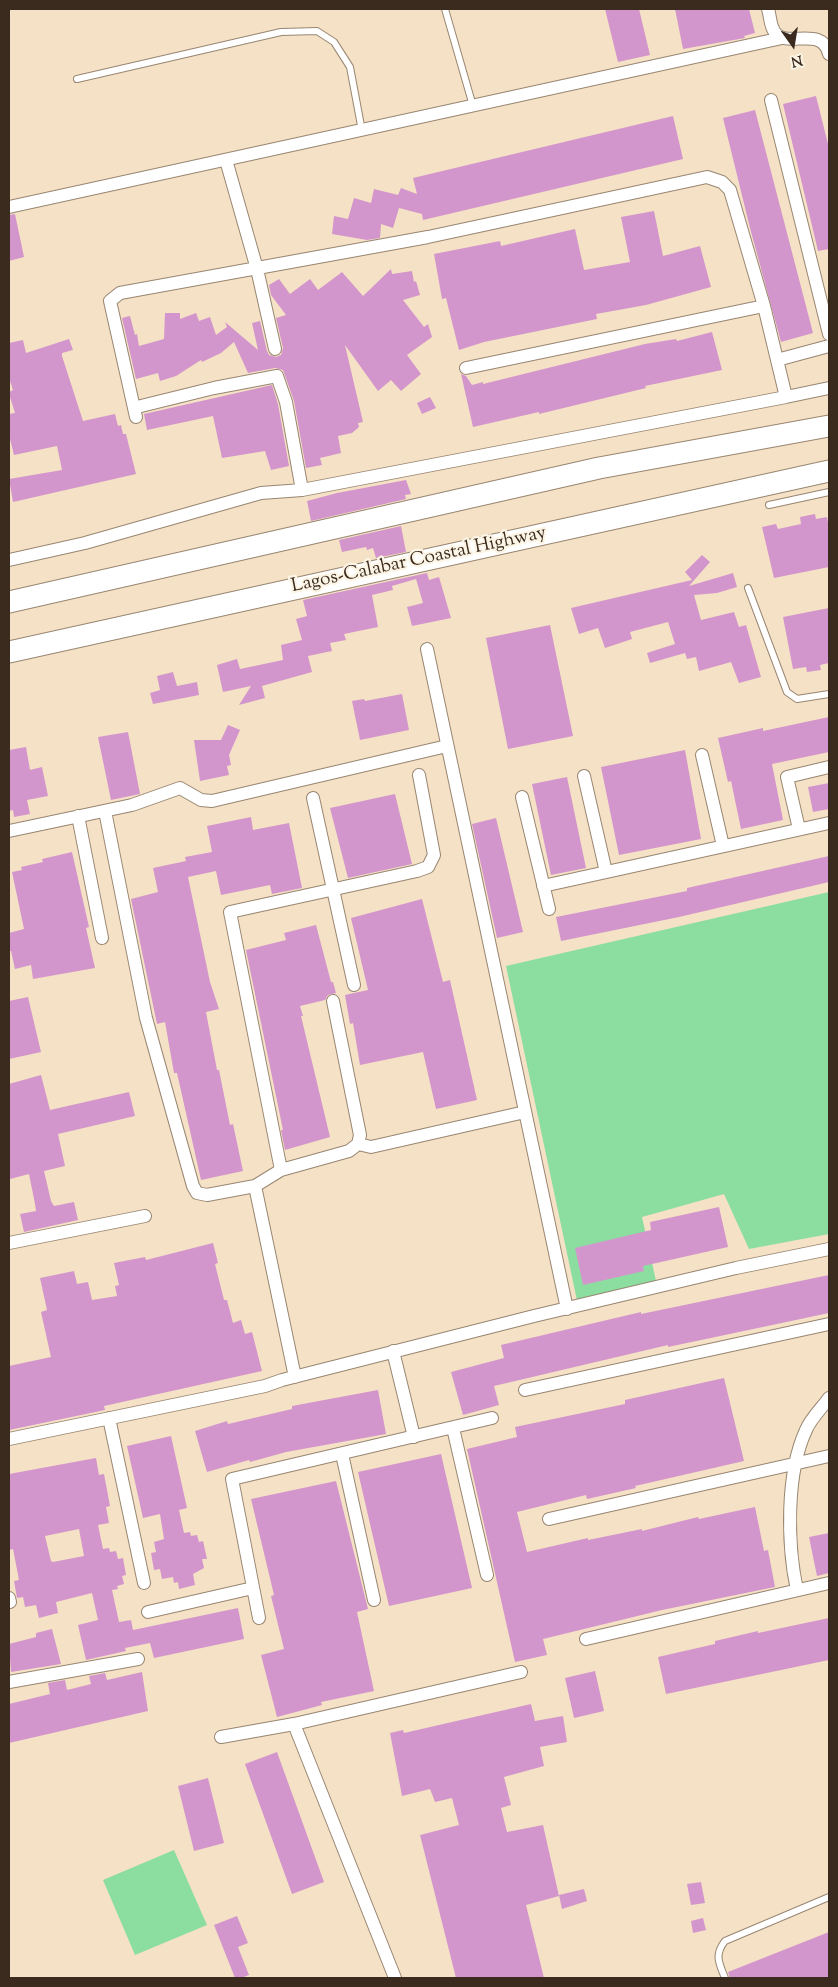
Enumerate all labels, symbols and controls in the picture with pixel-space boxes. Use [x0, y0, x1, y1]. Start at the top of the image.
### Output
north arrow [768, 20, 818, 70]
text: N [789, 49, 804, 71]
street label: Lagos-Calabar Coastal Highway [290, 523, 548, 599]

